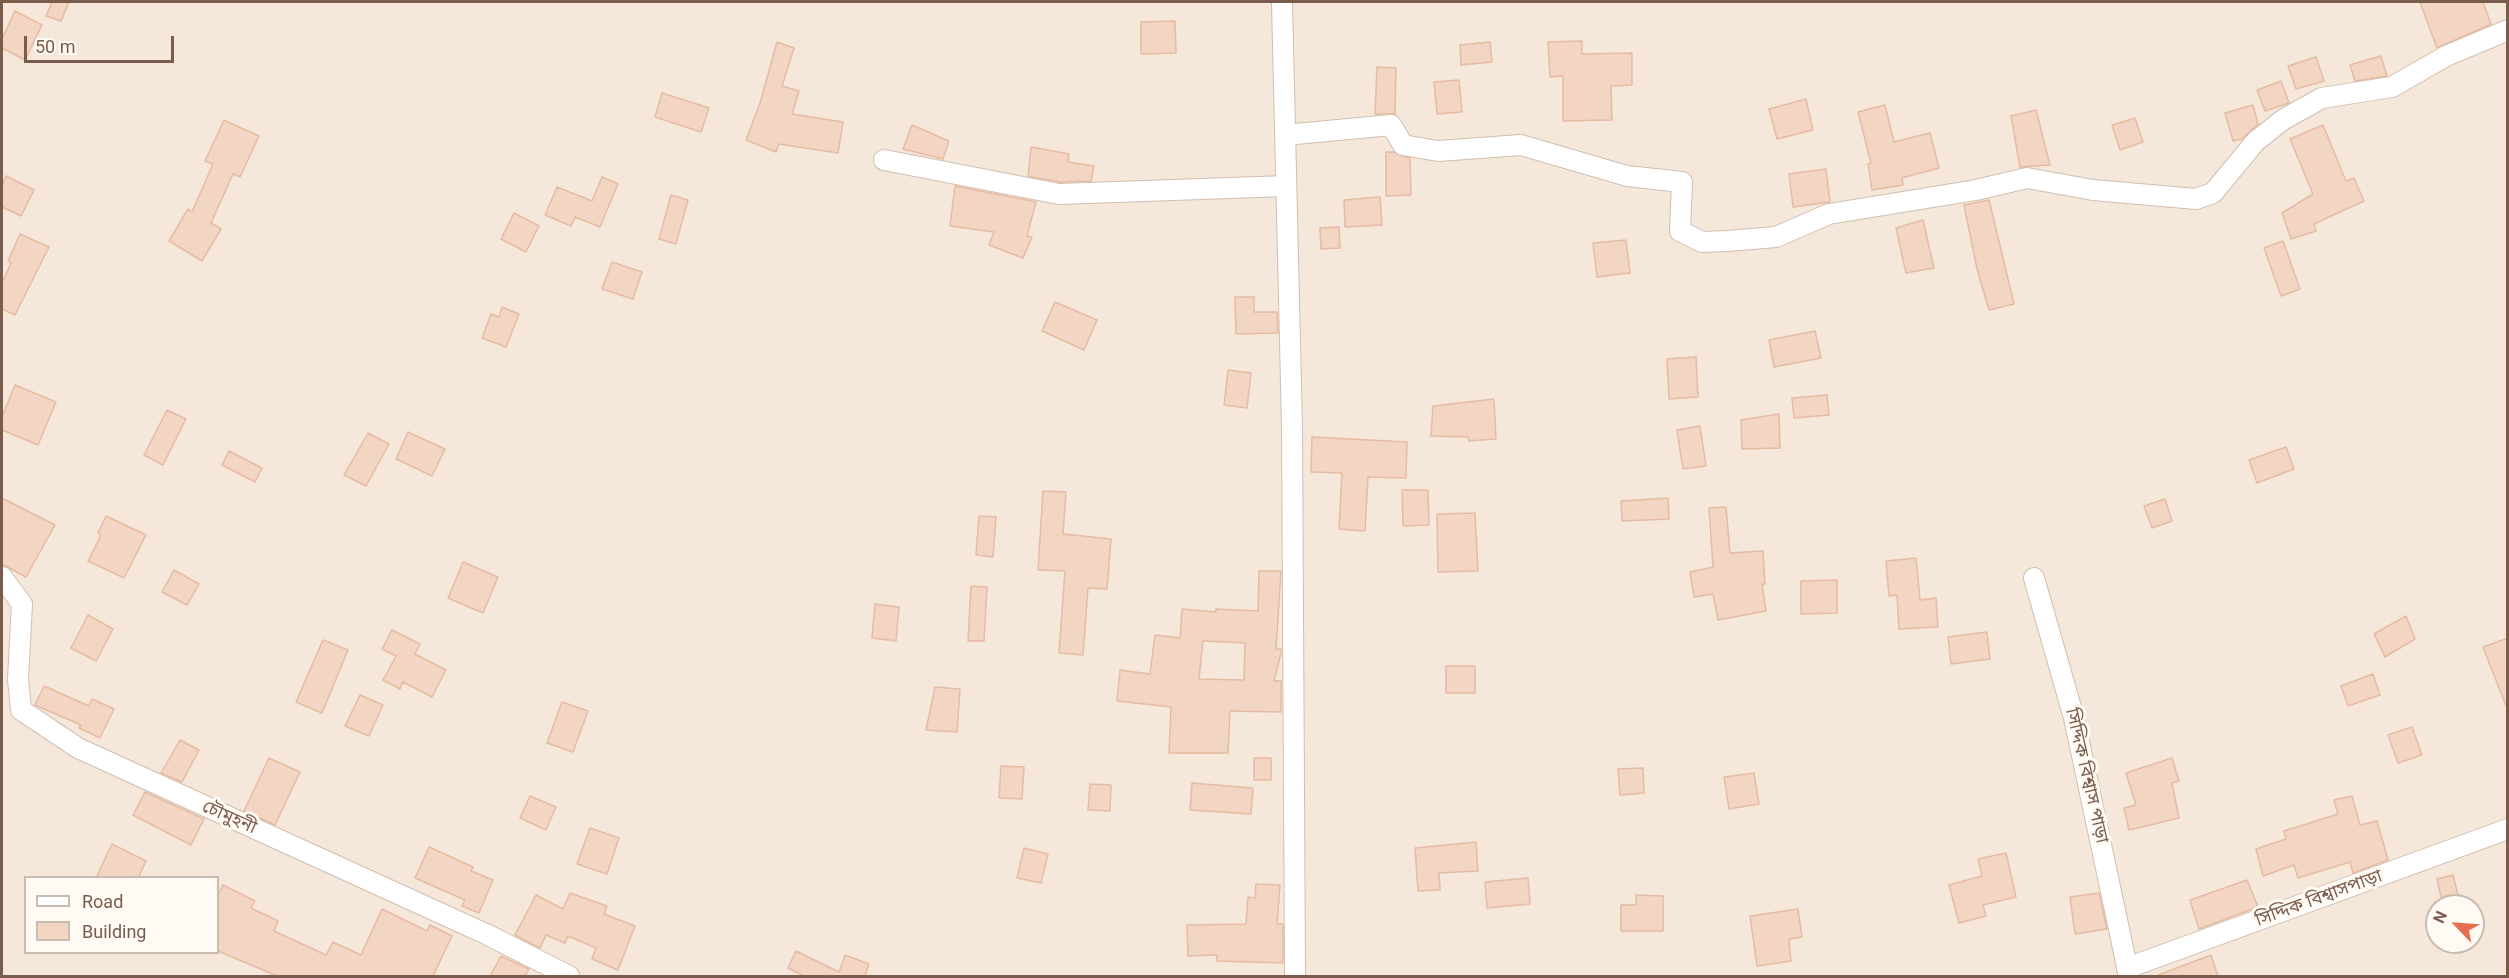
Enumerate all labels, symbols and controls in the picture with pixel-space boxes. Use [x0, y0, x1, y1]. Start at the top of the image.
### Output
scale bar [27, 24, 177, 62]
text: 50 m [35, 36, 75, 57]
street label: সিদ্দিক বিশ্বাস পাড়া [2060, 706, 2112, 846]
street label: চৌমুহনী [198, 796, 260, 840]
street label: সিদ্দিক বিশ্বাসপাড়া [2253, 866, 2385, 932]
legend [24, 876, 219, 954]
text: Road [82, 891, 123, 912]
north arrow [2425, 894, 2485, 954]
text: N [2429, 908, 2451, 926]
text: Building [82, 921, 146, 942]

